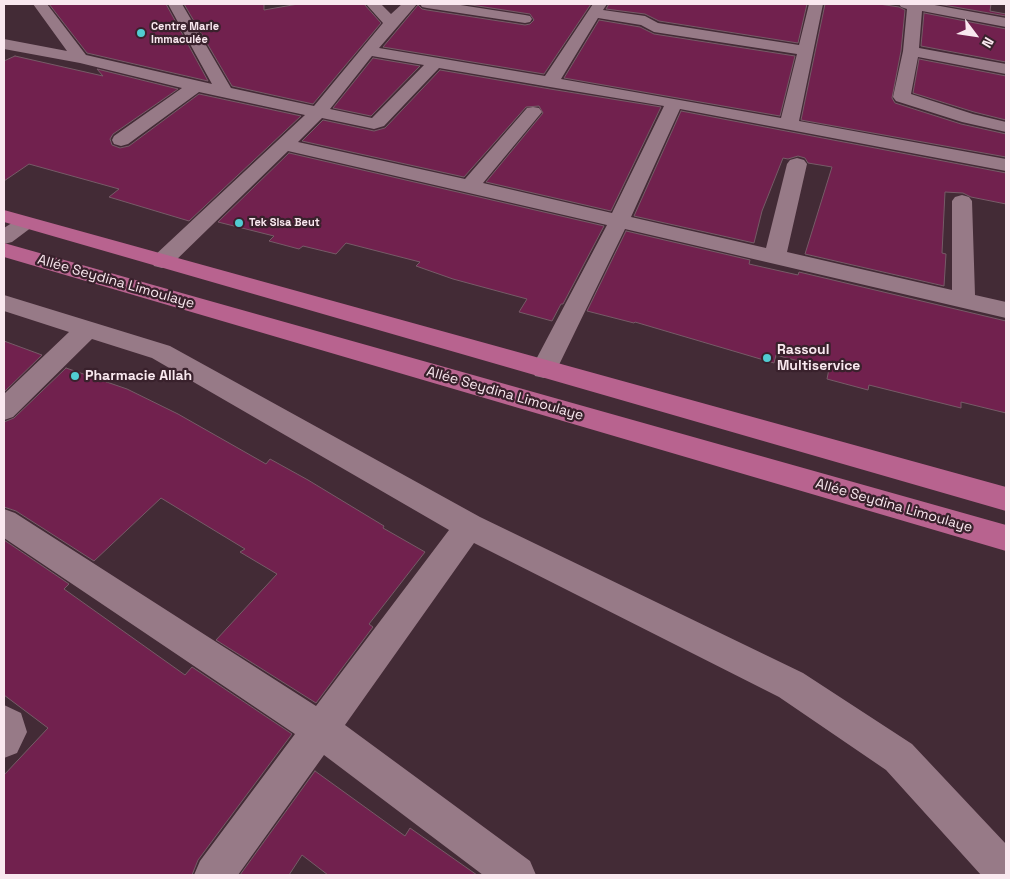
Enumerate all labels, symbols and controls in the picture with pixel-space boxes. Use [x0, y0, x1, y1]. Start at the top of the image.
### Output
north arrow [950, 10, 1000, 60]
place label: Centre Marie Immaculée [151, 20, 219, 46]
marker: Centre Marie Immaculée [135, 27, 147, 39]
text: N [978, 34, 998, 51]
place label: Tek Sisa Beut [249, 216, 320, 230]
marker: Tek Sisa Beut [233, 217, 245, 229]
street label: Allée Seydina Limoulaye [36, 252, 196, 312]
place label: Rassoul Multiservice [777, 342, 860, 374]
marker: Rassoul Multiservice [761, 352, 773, 364]
street label: Allée Seydina Limoulaye [425, 364, 585, 424]
place label: Pharmacie Allah [85, 368, 192, 384]
marker: Pharmacie Allah [69, 370, 81, 382]
street label: Allée Seydina Limoulaye [814, 476, 974, 536]

